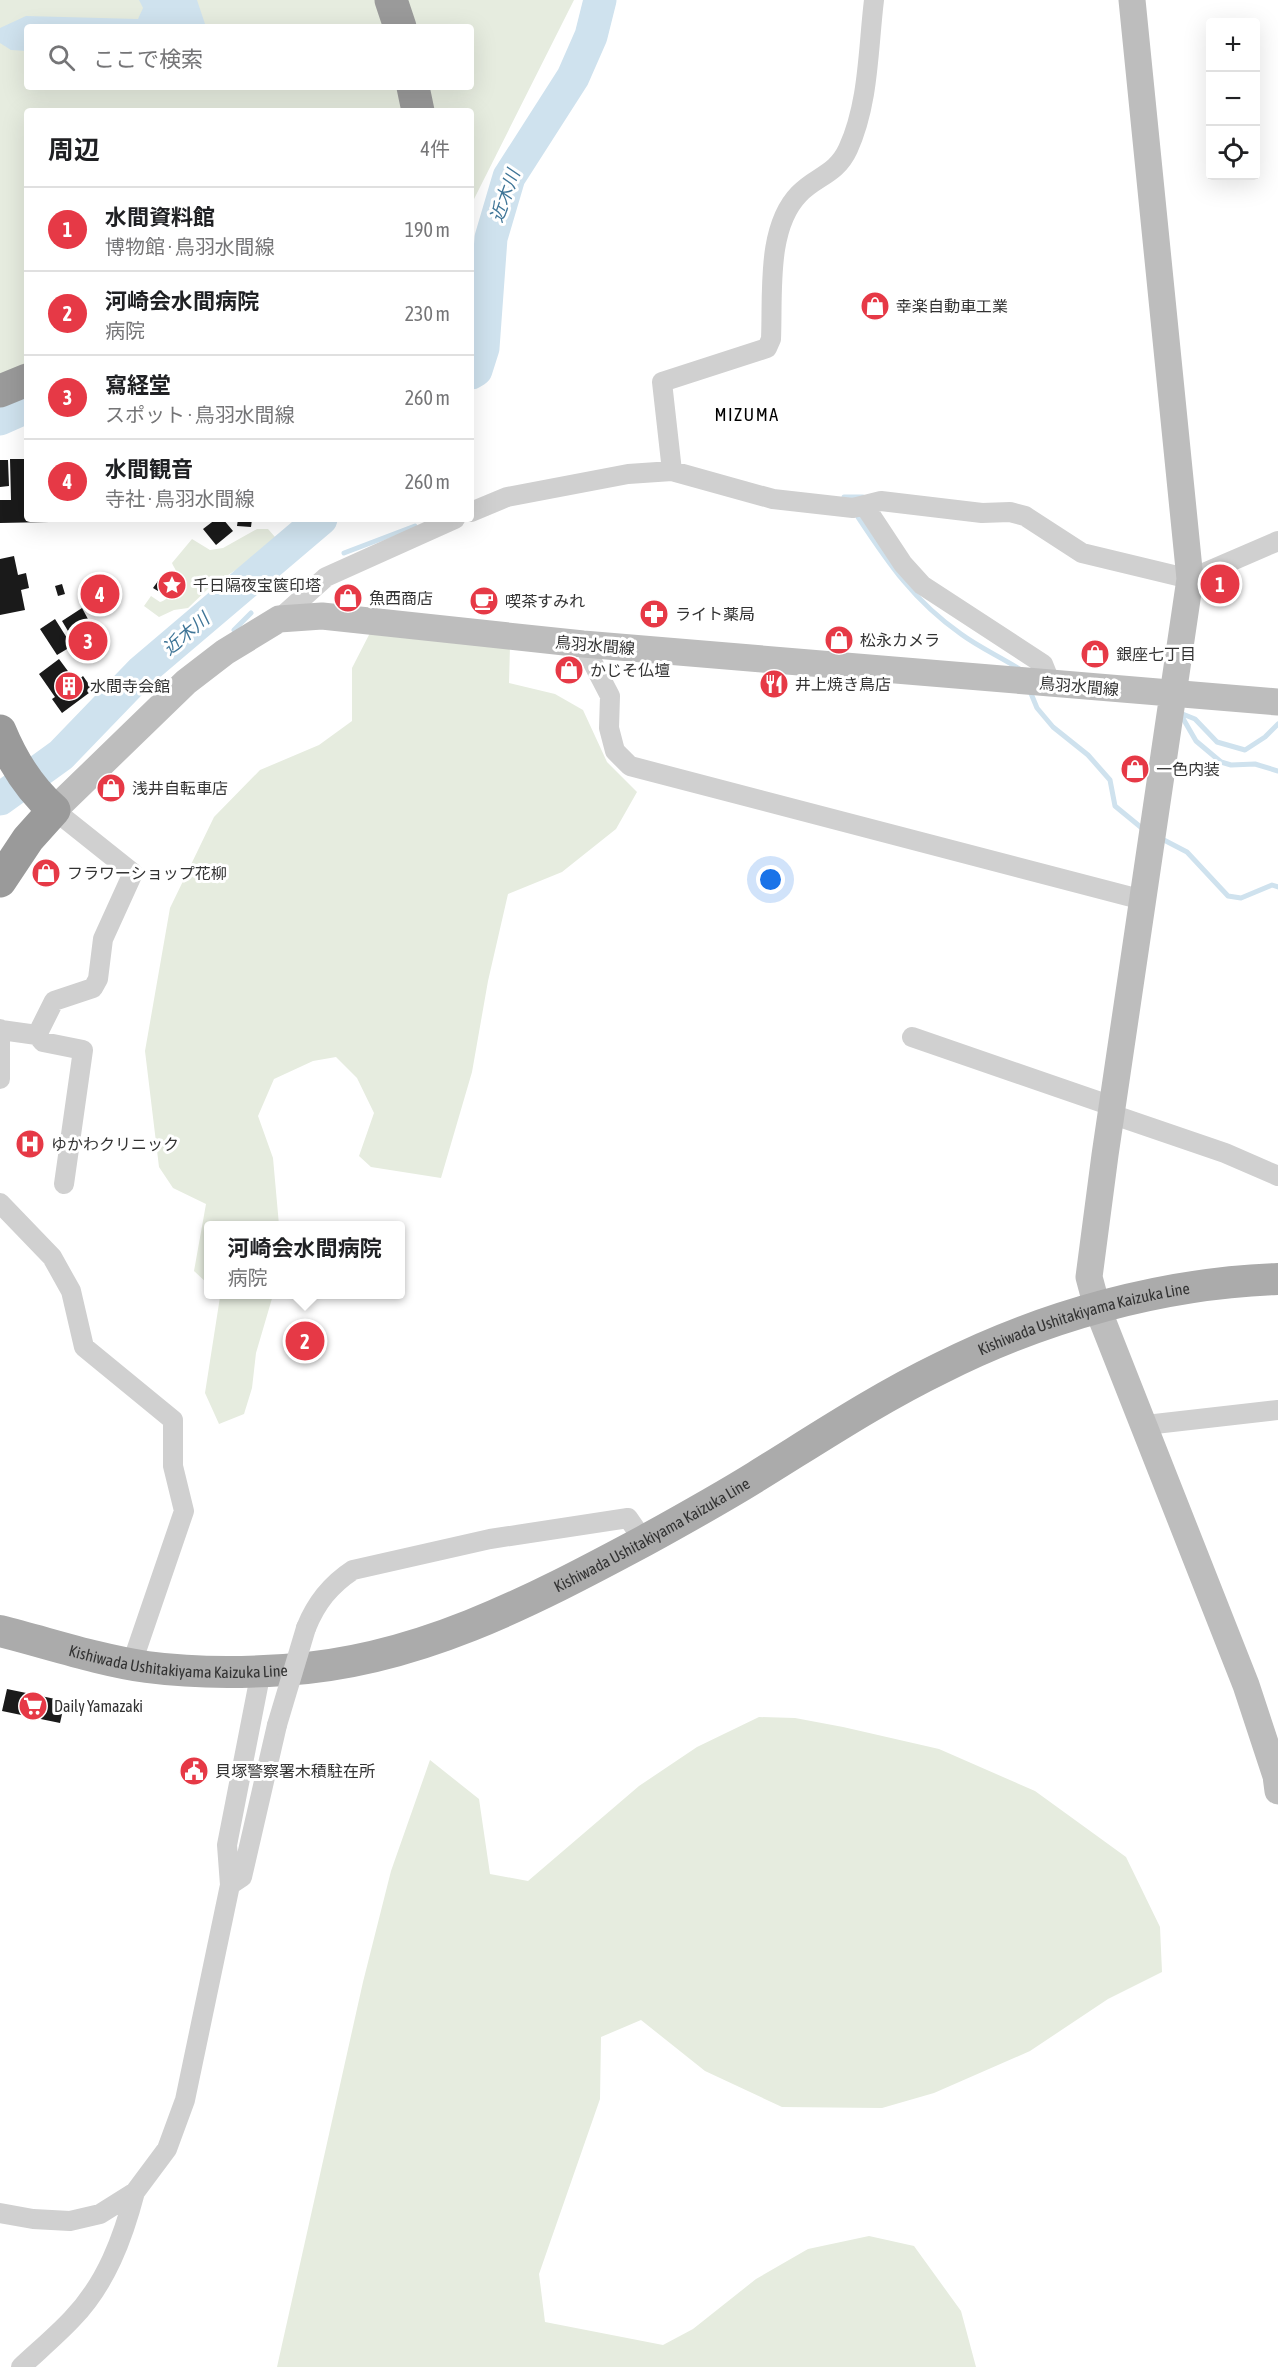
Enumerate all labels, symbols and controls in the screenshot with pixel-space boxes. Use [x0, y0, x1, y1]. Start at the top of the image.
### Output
map controls [1206, 18, 1260, 180]
button: + [1206, 18, 1260, 72]
search box [24, 24, 474, 90]
icon: search [45, 41, 78, 74]
text: ここで検索 [93, 46, 203, 72]
button: − [1206, 72, 1260, 126]
button: locate [1206, 126, 1260, 180]
text: 周辺 [48, 135, 100, 165]
text: 4件 [421, 137, 450, 160]
water label: 近木川 [485, 165, 524, 225]
text: 水間資料館 [105, 204, 215, 230]
text: 1 [63, 218, 72, 241]
text: 190 m [405, 218, 450, 241]
text: 博物館 · 鳥羽水間線 [105, 235, 275, 258]
text: 河崎会水間病院 [105, 288, 259, 314]
shop icon: 幸楽自動車工業 [859, 290, 891, 322]
place label: 幸楽自動車工業 [896, 297, 1008, 315]
text: 2 [63, 302, 72, 325]
text: 230 m [405, 302, 450, 325]
text: 病院 [105, 319, 145, 342]
text: 寫経堂 [105, 372, 171, 398]
text: 3 [63, 386, 72, 409]
text: 260 m [405, 386, 450, 409]
text: スポット · 鳥羽水間線 [105, 403, 295, 426]
district label: MIZUMA [714, 404, 780, 425]
text: 水間観音 [105, 456, 193, 482]
text: 4 [63, 470, 72, 493]
text: 260 m [405, 470, 450, 493]
text: 寺社 · 鳥羽水間線 [105, 487, 255, 510]
pin: 1 [1200, 562, 1240, 606]
place icon: 千日隔夜宝篋印塔 [156, 569, 188, 601]
pin: 4 [80, 572, 120, 616]
place label: 千日隔夜宝篋印塔 [193, 576, 321, 594]
shop icon: 魚西商店 [332, 582, 364, 614]
cafe icon: 喫茶すみれ [468, 585, 500, 617]
place label: 魚西商店 [369, 589, 433, 607]
place label: 喫茶すみれ [505, 592, 585, 610]
pharmacy icon: ライト薬局 [638, 598, 670, 630]
place label: ライト薬局 [675, 605, 755, 623]
water label: 近木川 [158, 607, 215, 659]
pin: 3 [68, 618, 107, 664]
shop icon: 松永カメラ [823, 624, 855, 656]
place label: 松永カメラ [860, 631, 940, 649]
street label: 鳥羽水間線 [554, 633, 636, 657]
shop icon: 銀座七丁目 [1079, 638, 1111, 670]
place label: 銀座七丁目 [1116, 645, 1196, 663]
shop icon: かじそ仏壇 [553, 654, 585, 686]
place label: かじそ仏壇 [590, 661, 670, 679]
restaurant icon: 井上焼き鳥店 [758, 668, 790, 700]
building icon: 水間寺会館 [53, 670, 85, 702]
street label: 鳥羽水間線 [1038, 674, 1120, 698]
place label: 井上焼き鳥店 [795, 675, 891, 693]
place label: 水間寺会館 [90, 677, 170, 695]
shop icon: 一色内装 [1119, 753, 1151, 785]
place label: 一色内装 [1156, 760, 1220, 778]
shop icon: 浅井自転車店 [95, 772, 127, 804]
place label: 浅井自転車店 [132, 779, 228, 797]
shop icon: フラワーショップ花柳 [30, 857, 62, 889]
place label: フラワーショップ花柳 [67, 864, 227, 882]
your location [756, 865, 785, 894]
hospital icon: ゆかわクリニック [14, 1128, 46, 1160]
place label: ゆかわクリニック [51, 1135, 179, 1153]
popup [204, 1221, 405, 1299]
text: 河崎会水間病院 [227, 1235, 382, 1261]
text: 病院 [227, 1266, 267, 1289]
street label: Kishiwada Ushitakiyama Kaizuka Line [975, 1279, 1191, 1358]
pin: 2 [286, 1318, 324, 1364]
street label: Kishiwada Ushitakiyama Kaizuka Line [551, 1474, 753, 1596]
street label: Kishiwada Ushitakiyama Kaizuka Line [67, 1641, 288, 1681]
supermarket icon: Daily Yamazaki [17, 1690, 49, 1722]
place label: Daily Yamazaki [54, 1697, 143, 1716]
public building icon: 貝塚警察署木積駐在所 [178, 1755, 210, 1787]
place label: 貝塚警察署木積駐在所 [215, 1762, 375, 1780]

